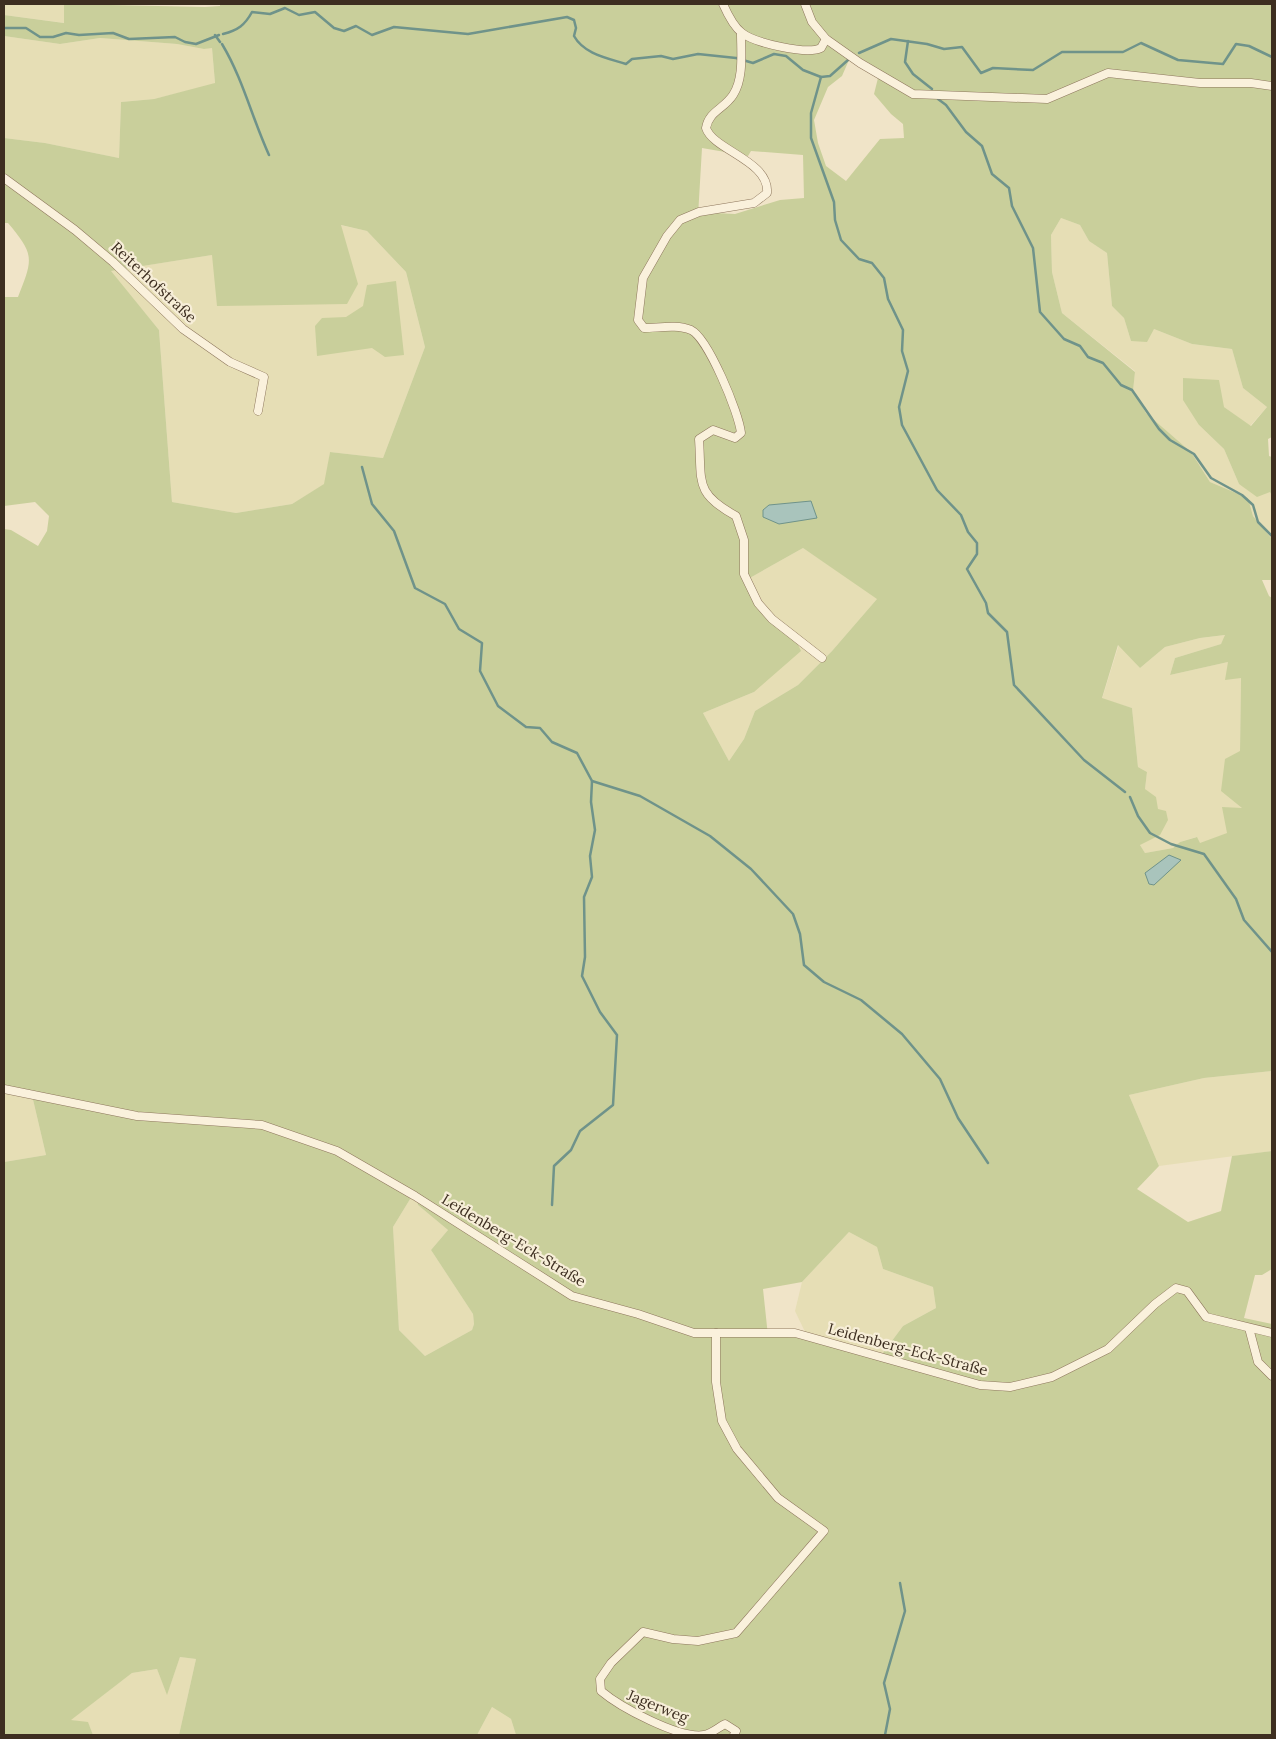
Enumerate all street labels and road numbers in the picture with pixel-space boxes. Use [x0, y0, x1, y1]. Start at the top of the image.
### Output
street label: Reiterhofstraße [107, 237, 201, 327]
street label: Leidenberg-Eck-Straße [438, 1189, 590, 1291]
street label: Leidenberg-Eck-Straße [826, 1319, 990, 1379]
street label: Jagerweg [624, 1685, 692, 1727]

